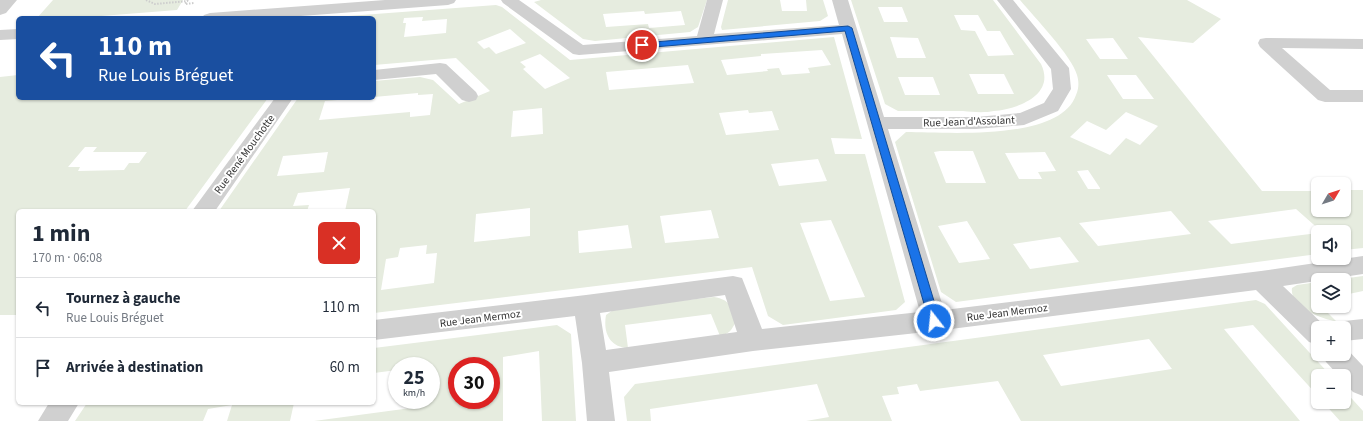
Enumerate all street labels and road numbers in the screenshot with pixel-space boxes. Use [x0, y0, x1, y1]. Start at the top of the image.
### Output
street label: Rue René Mouchotte [211, 111, 279, 197]
street label: Rue Jean d'Assolant [923, 112, 1016, 131]
street label: Rue Jean Mermoz [966, 300, 1049, 325]
street label: Rue Jean Mermoz [439, 306, 522, 331]

